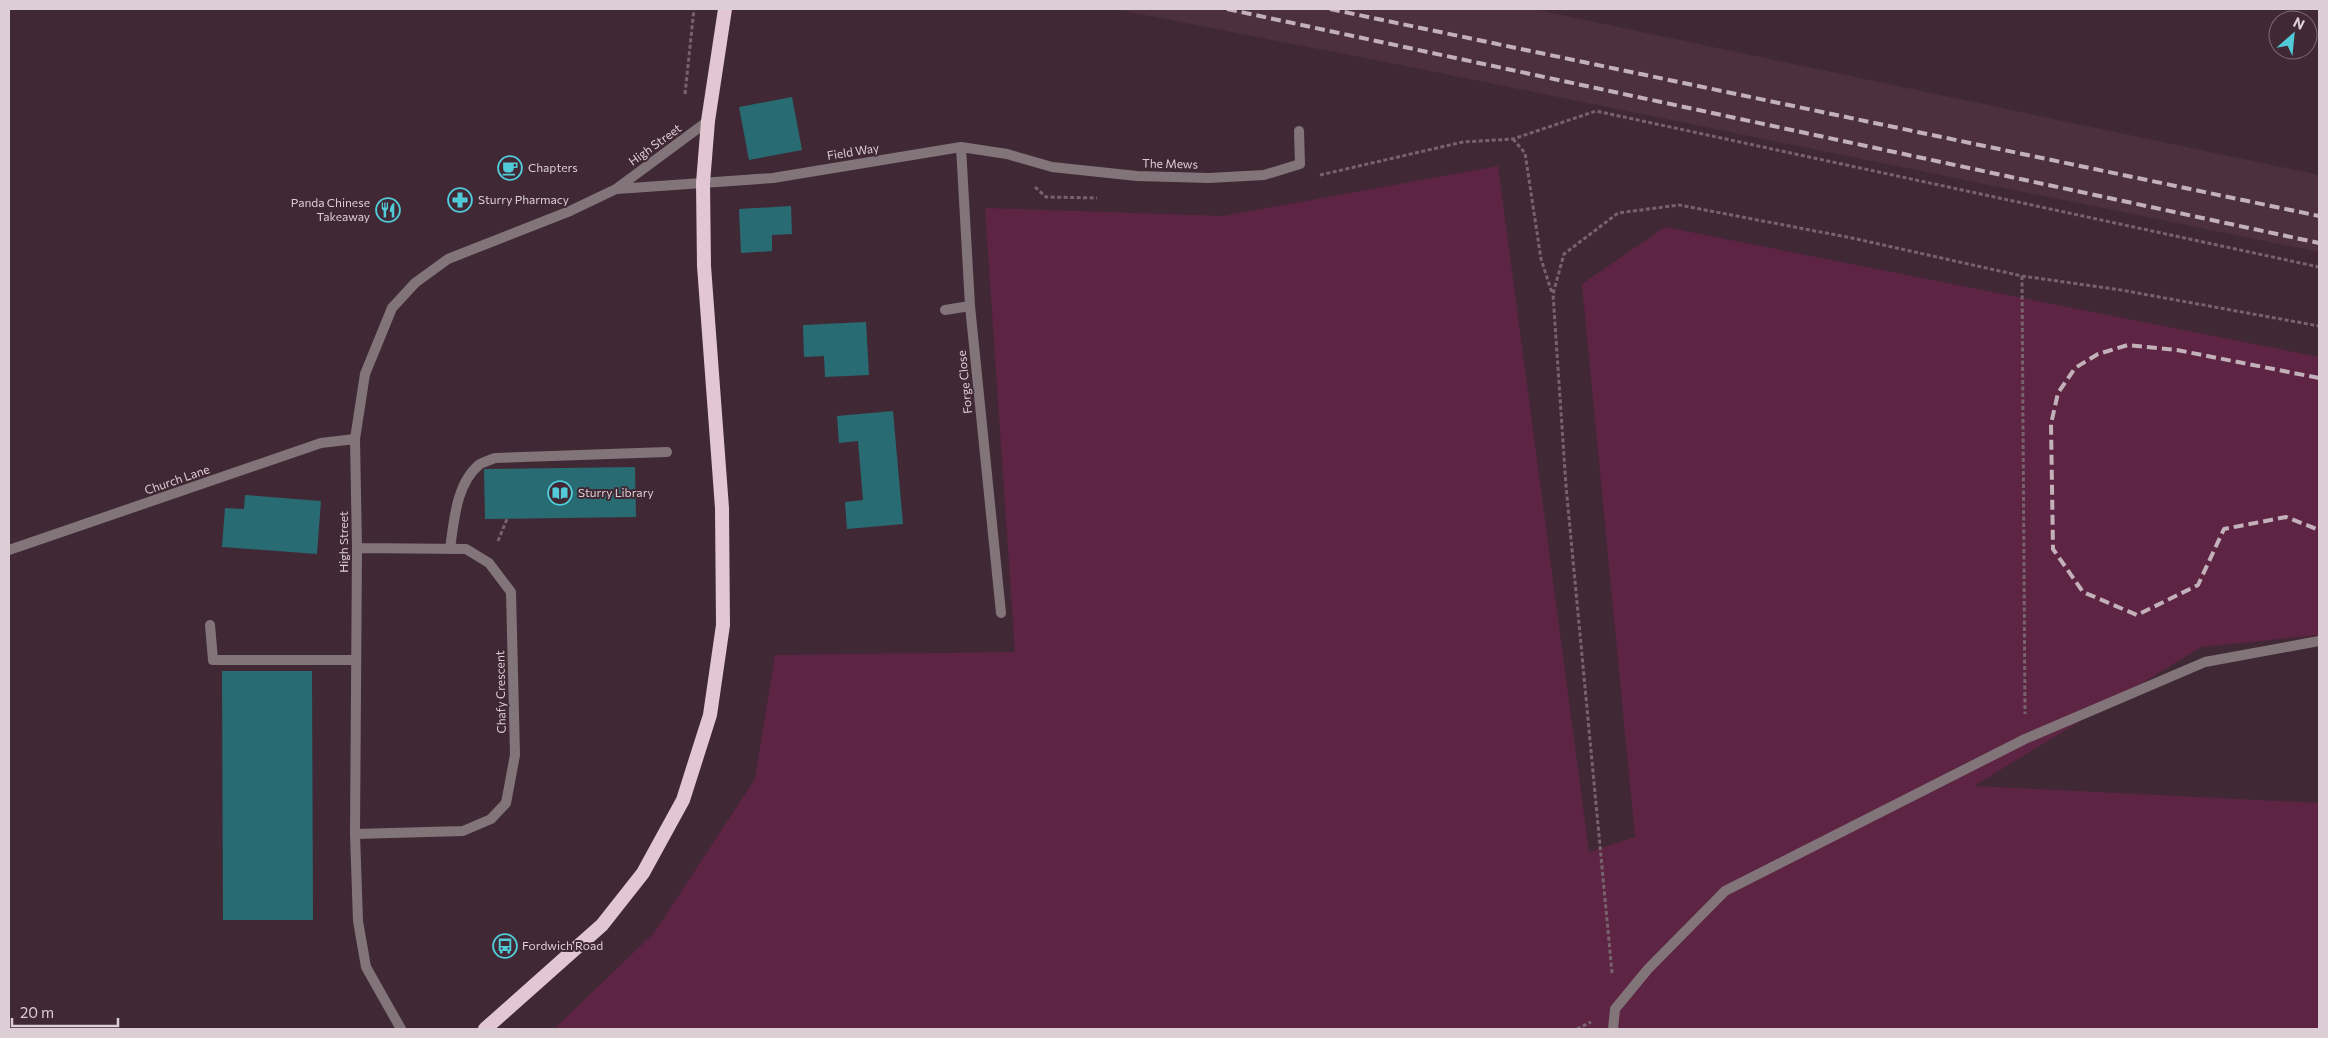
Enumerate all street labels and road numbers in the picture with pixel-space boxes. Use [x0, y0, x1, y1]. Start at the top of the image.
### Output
street label: High Street [625, 120, 684, 168]
street label: Field Way [826, 140, 880, 162]
street label: The Mews [1142, 156, 1198, 170]
street label: Forge Close [954, 350, 974, 415]
street label: Church Lane [142, 461, 211, 497]
street label: High Street [336, 511, 350, 573]
street label: Chafy Crescent [492, 650, 508, 734]

